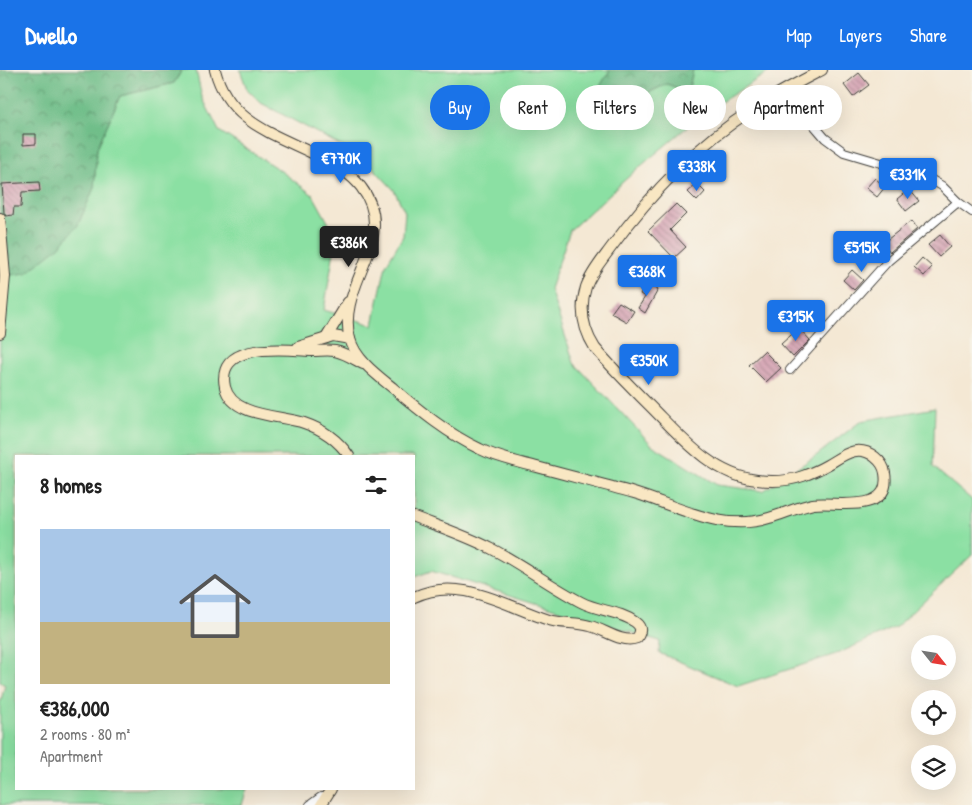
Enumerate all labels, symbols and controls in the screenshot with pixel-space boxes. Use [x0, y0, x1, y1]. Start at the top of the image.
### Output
text: Dwello [25, 19, 77, 51]
text: Map [786, 23, 812, 48]
text: Layers [840, 23, 882, 48]
text: Share [910, 23, 947, 48]
chip: Buy [430, 85, 490, 130]
chip: Rent [500, 85, 566, 130]
chip: Filters [576, 85, 654, 130]
chip: New [664, 85, 726, 130]
chip: Apartment [736, 85, 842, 130]
pin: €770K [306, 142, 376, 184]
text: €770K [321, 147, 361, 169]
pin: €338K [662, 150, 732, 192]
text: €338K [678, 155, 716, 177]
pin: €331K [873, 158, 943, 200]
text: €331K [890, 163, 926, 185]
pin: €386K [314, 226, 384, 268]
pin: €515K [827, 230, 897, 273]
text: €386K [331, 231, 367, 253]
text: €515K [844, 236, 880, 258]
pin: €368K [612, 254, 682, 297]
text: €368K [629, 260, 665, 282]
pin: €315K [761, 300, 831, 342]
text: €315K [778, 305, 814, 327]
pin: €350K [614, 344, 684, 386]
text: €350K [630, 349, 668, 371]
text: 8 homes [40, 471, 102, 500]
icon: filters [362, 471, 390, 499]
icon: home [170, 561, 260, 651]
north arrow [911, 635, 956, 680]
map controls [911, 635, 956, 790]
button: locate [911, 690, 956, 735]
text: €386,000 [40, 694, 109, 723]
text: 2 rooms · 80 m² [40, 723, 130, 745]
text: Apartment [40, 745, 103, 767]
button: layers [911, 745, 956, 790]

